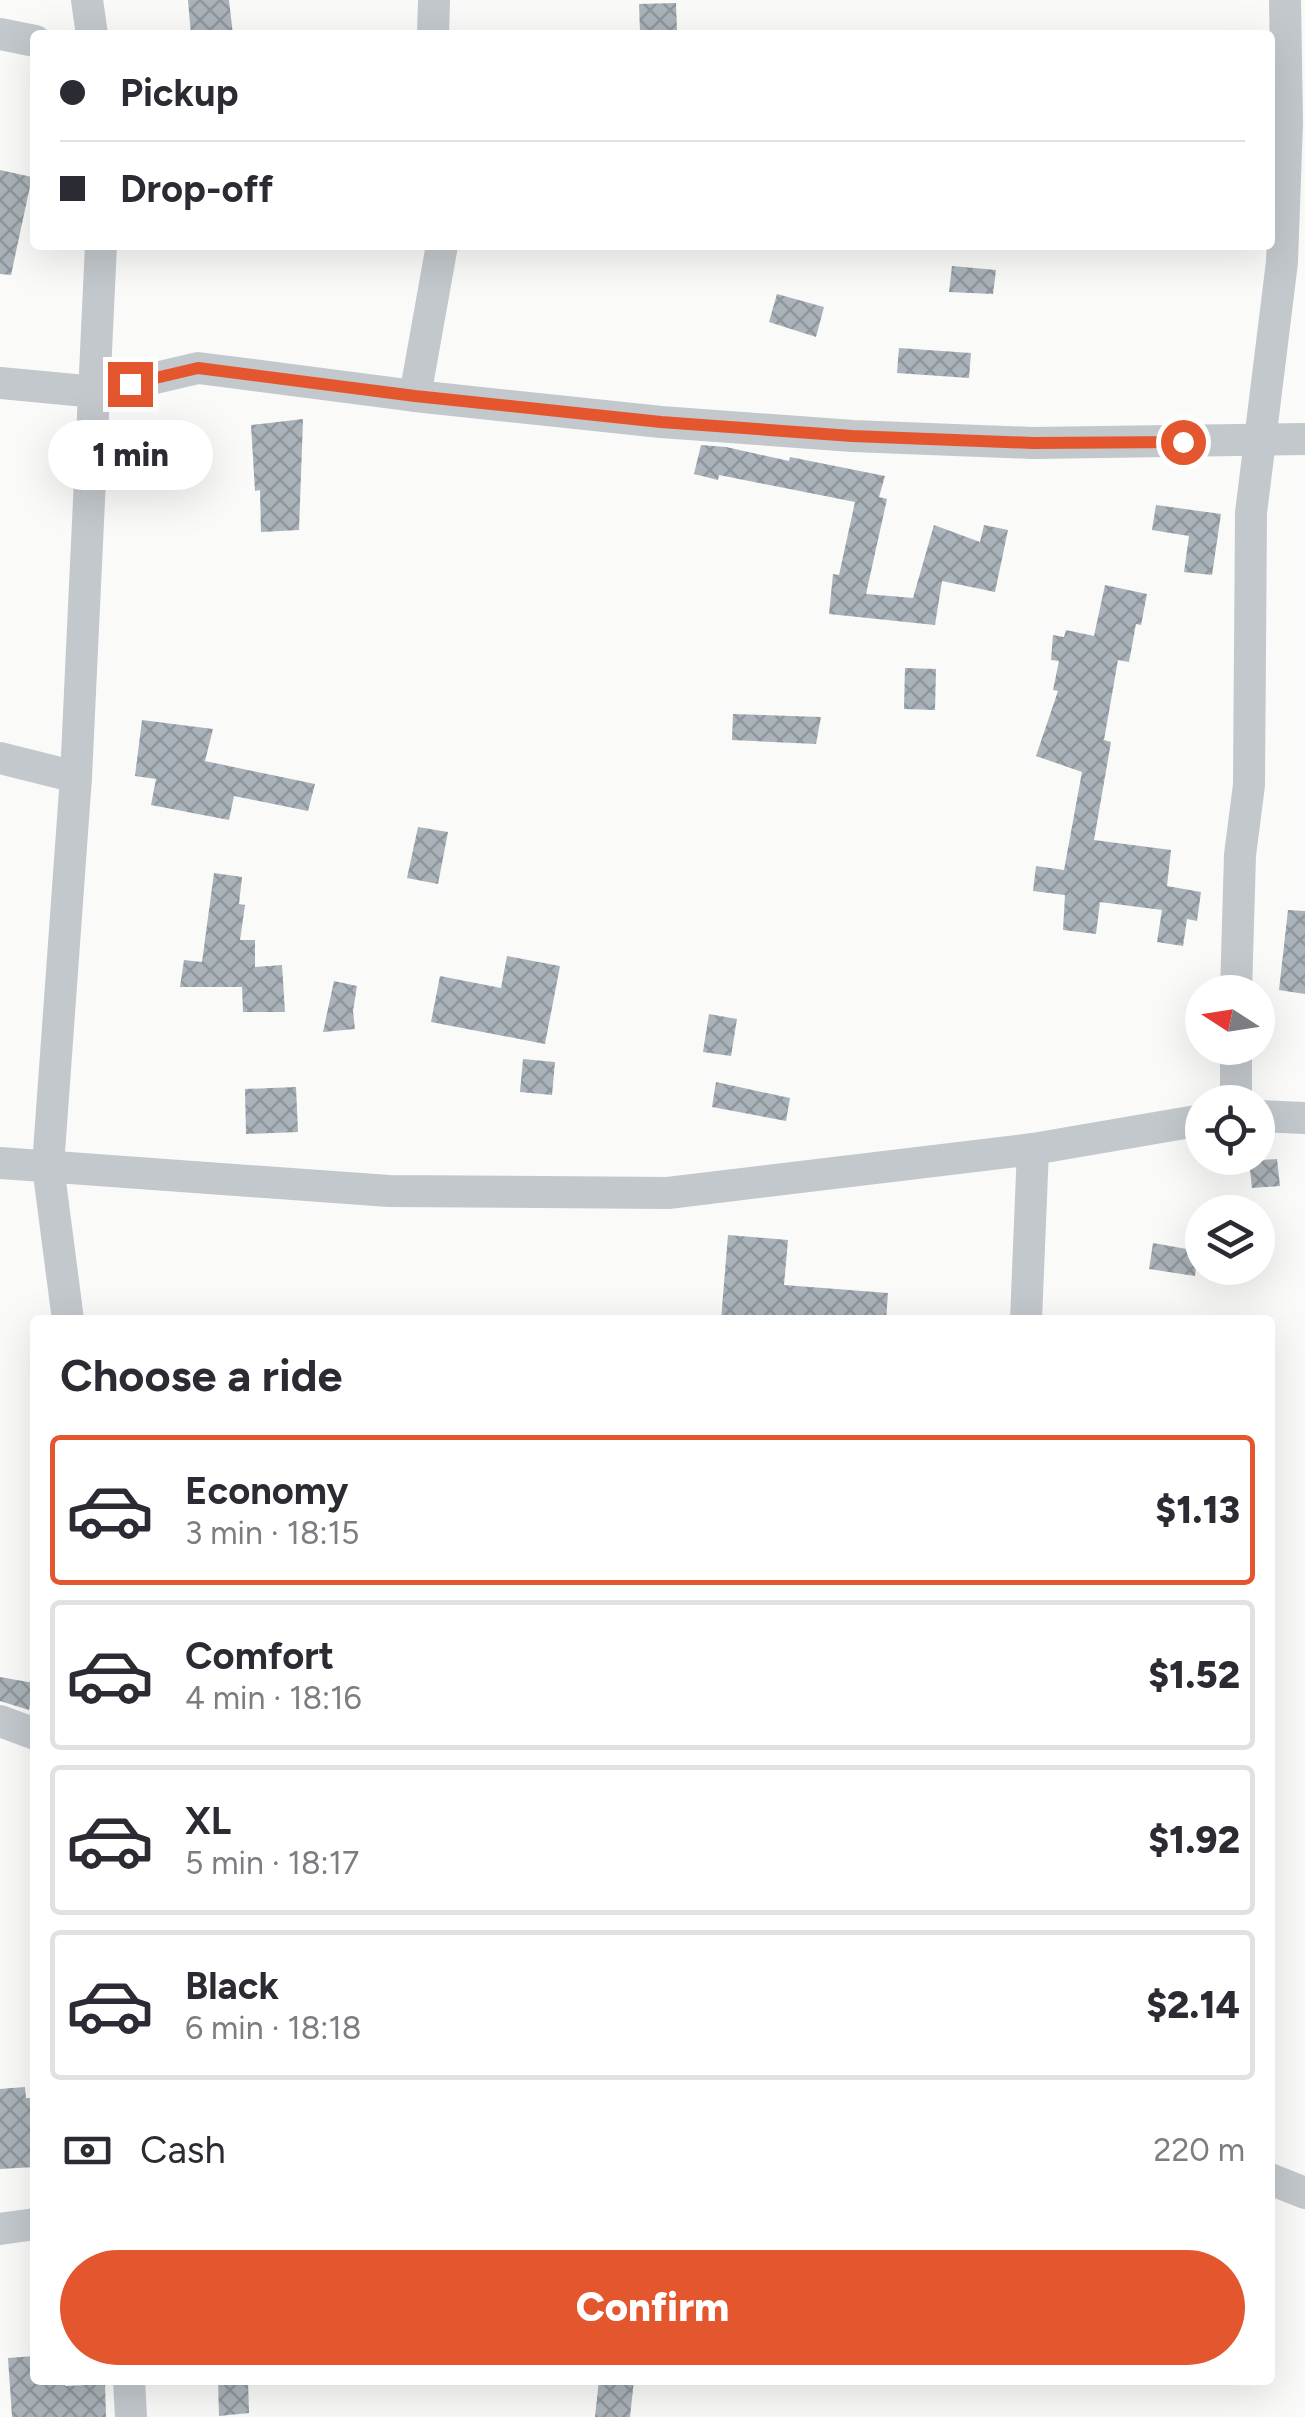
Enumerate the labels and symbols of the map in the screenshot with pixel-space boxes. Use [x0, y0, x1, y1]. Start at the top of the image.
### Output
route end [108, 362, 153, 407]
callout: 1 min [48, 419, 212, 489]
route start [1161, 420, 1206, 465]
north arrow [1185, 975, 1275, 1065]

